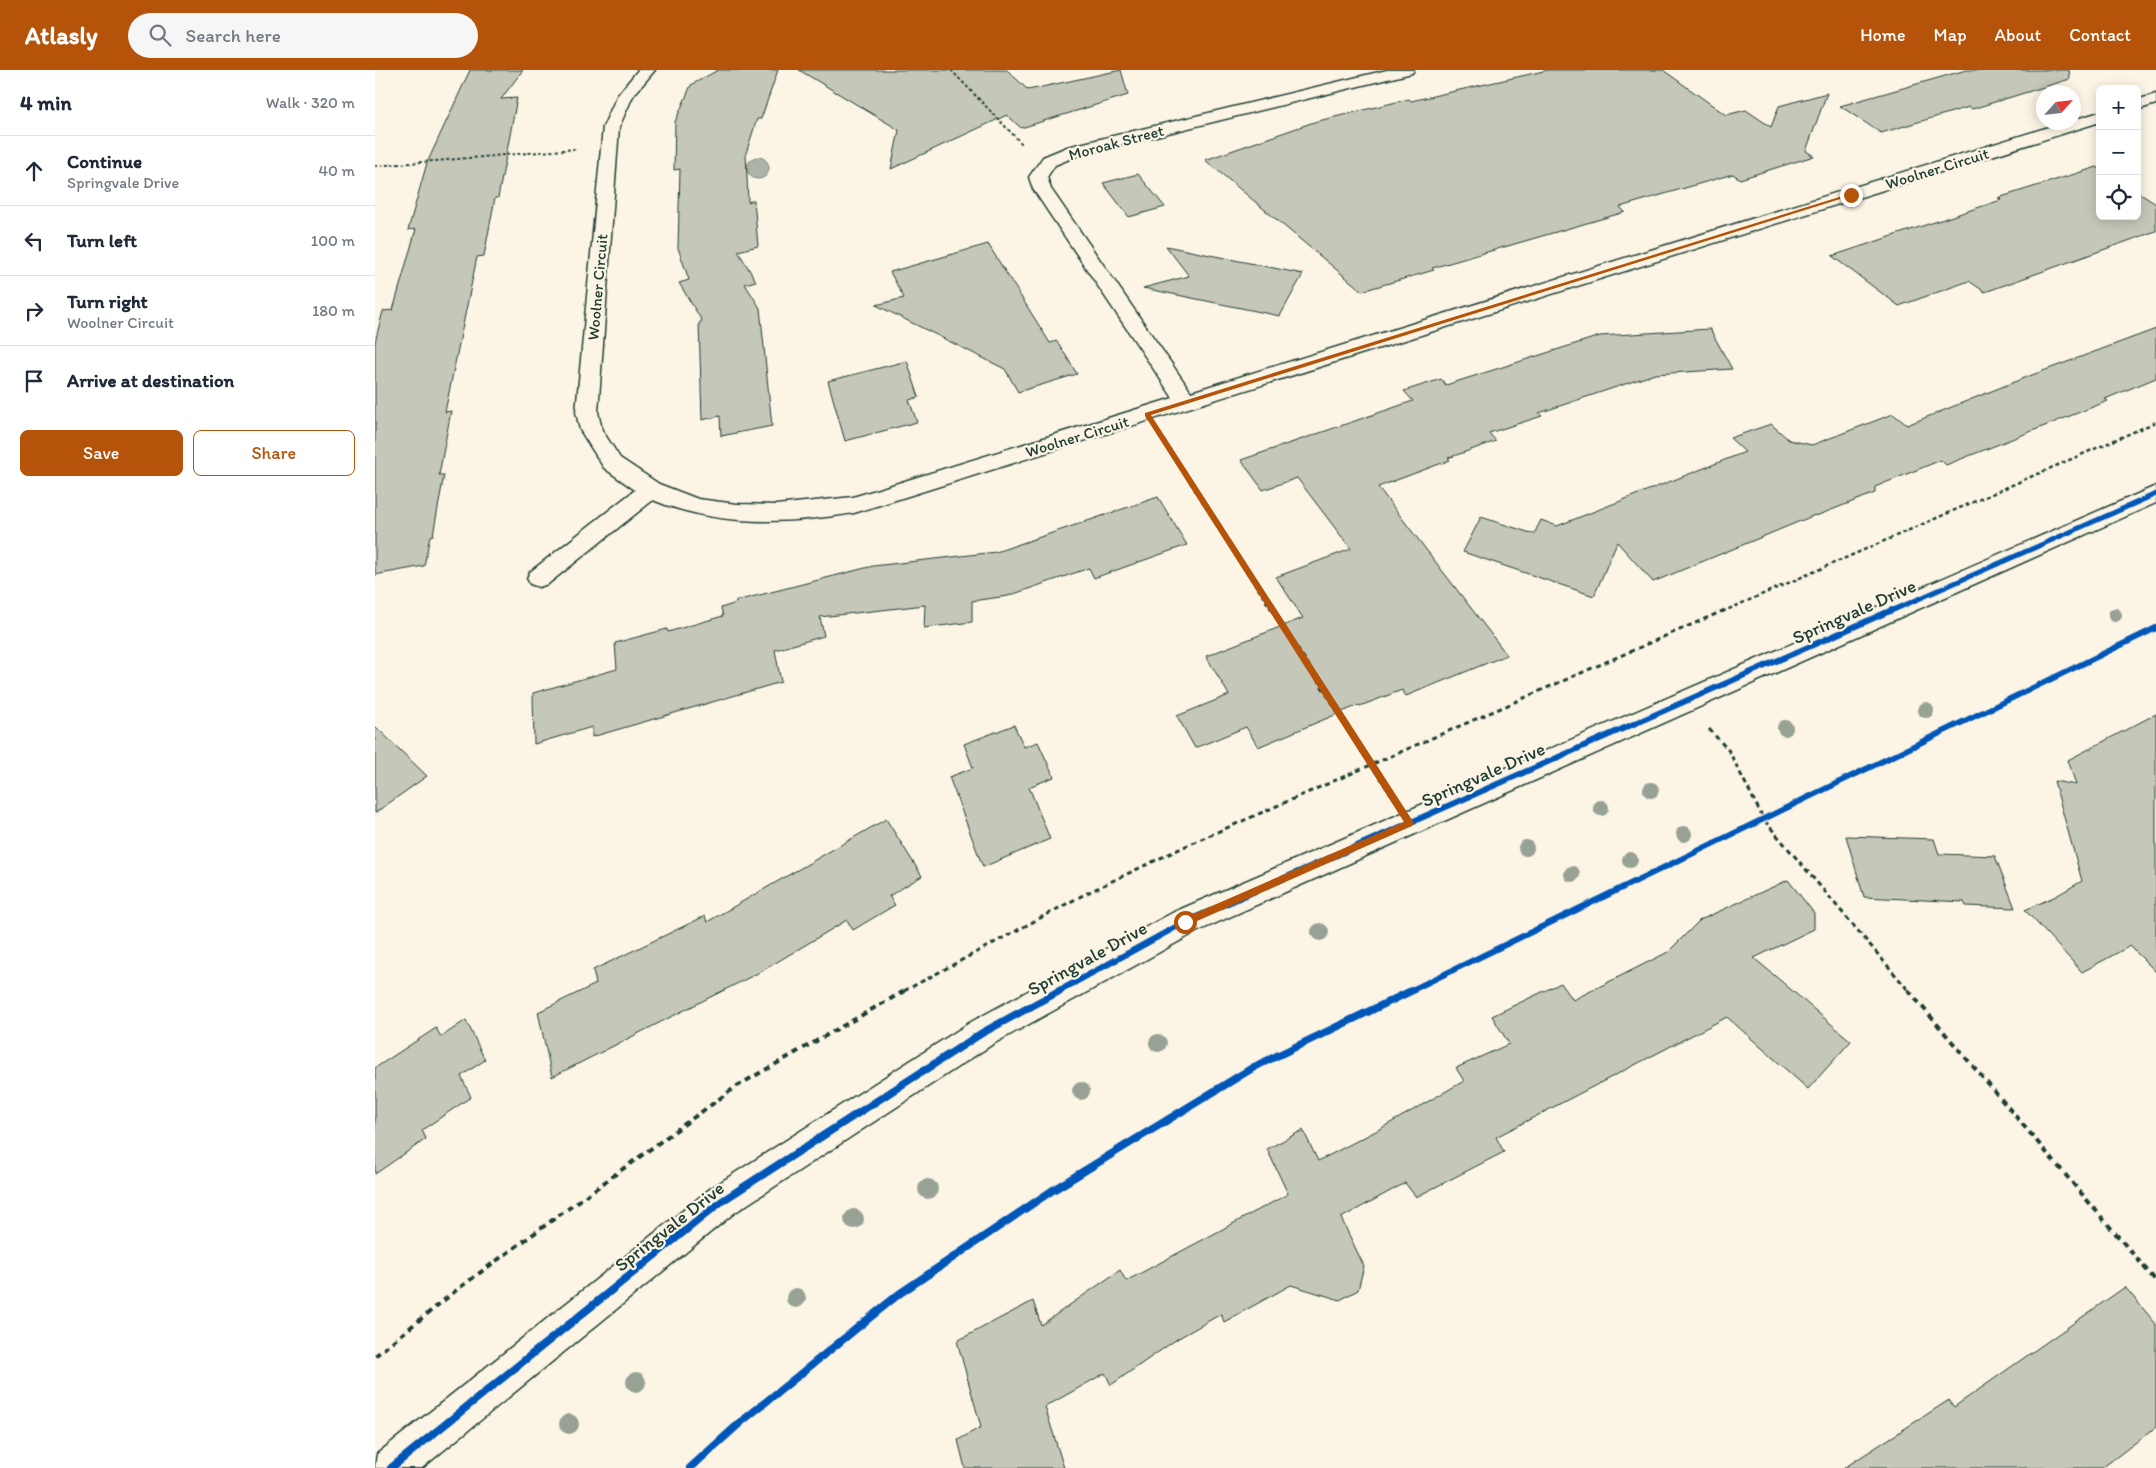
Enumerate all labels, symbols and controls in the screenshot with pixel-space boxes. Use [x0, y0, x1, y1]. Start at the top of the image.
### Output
search box [128, 13, 478, 58]
text: Atlasly [25, 21, 98, 50]
icon: search [146, 21, 174, 49]
text: Search here [186, 24, 281, 47]
text: Home [1860, 24, 1906, 46]
text: Map [1934, 24, 1967, 46]
text: About [1995, 24, 2041, 46]
text: Contact [2069, 24, 2131, 46]
north arrow [2036, 85, 2081, 130]
map controls [2096, 85, 2141, 220]
button: + [2096, 85, 2141, 130]
text: 4 min [20, 90, 72, 115]
text: Walk · 320 m [266, 93, 355, 112]
street label: Moroak Street [1066, 121, 1166, 164]
button: − [2096, 130, 2141, 175]
street label: Woolner Circuit [1883, 144, 1991, 193]
text: Continue [67, 150, 142, 173]
icon: ahead [20, 157, 48, 185]
text: 40 m [318, 161, 355, 180]
text: Springvale Drive [67, 173, 179, 192]
button: locate [2096, 175, 2141, 220]
route end [1840, 184, 1863, 207]
icon: left [20, 227, 48, 255]
text: Turn left [67, 229, 137, 252]
text: 100 m [311, 231, 355, 250]
street label: Woolner Circuit [583, 233, 612, 341]
text: Turn right [67, 290, 148, 313]
icon: right [20, 297, 48, 325]
text: 180 m [312, 301, 355, 320]
text: Woolner Circuit [67, 313, 174, 332]
icon: arrive [20, 367, 48, 395]
text: Arrive at destination [67, 369, 234, 392]
street label: Woolner Circuit [1023, 412, 1131, 461]
button: Save [20, 430, 183, 476]
button: Share [193, 430, 355, 476]
street label: Springvale Drive [1789, 574, 1920, 649]
street label: Springvale Drive [1418, 737, 1549, 812]
route start [1174, 911, 1197, 934]
street label: Springvale Drive [1023, 916, 1151, 1001]
street label: Springvale Drive [610, 1176, 729, 1276]

